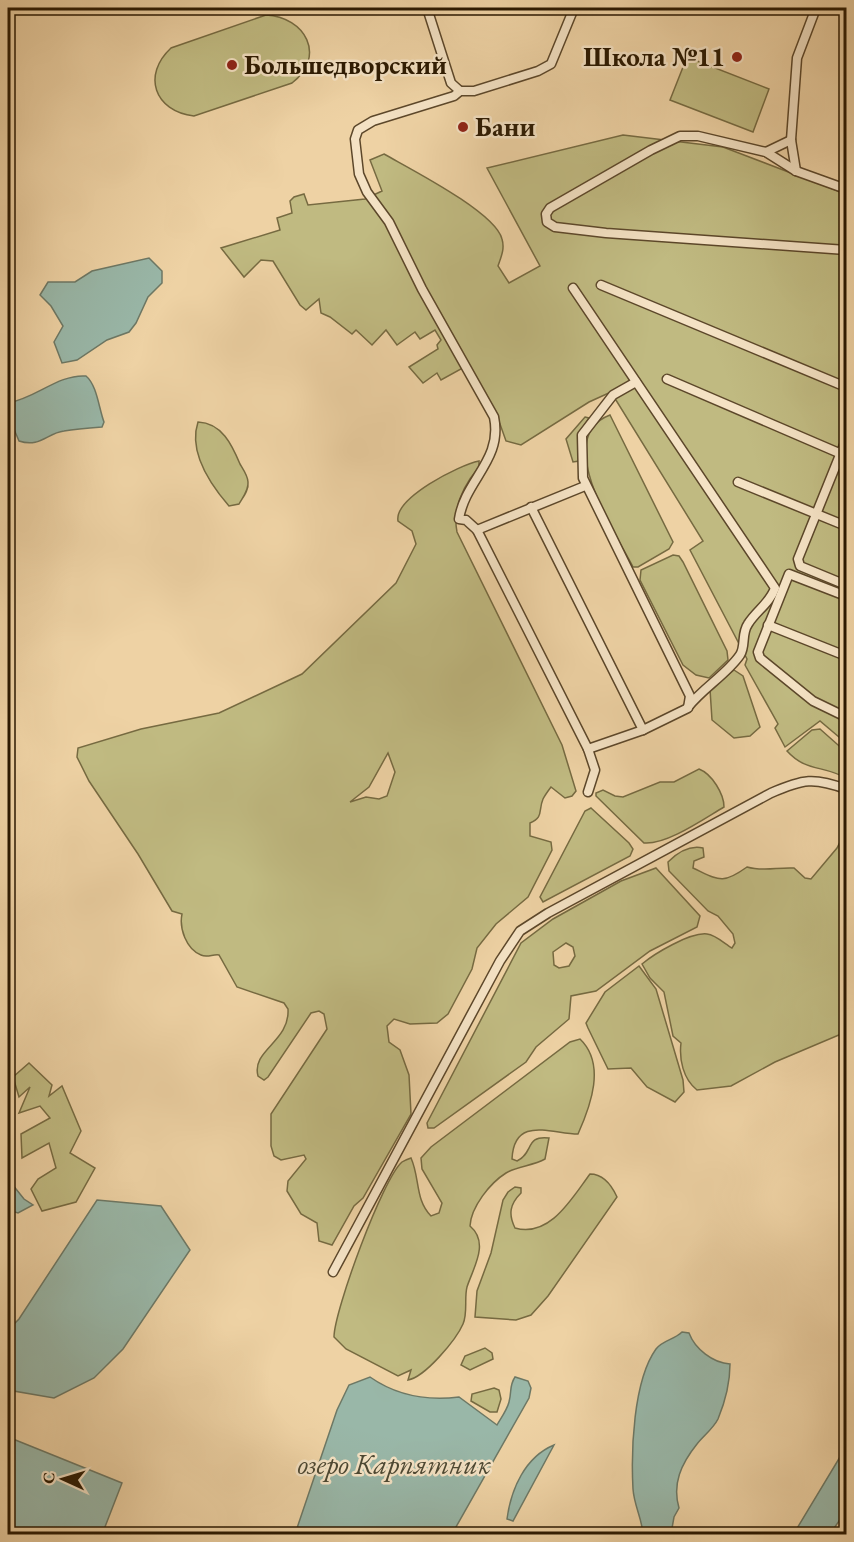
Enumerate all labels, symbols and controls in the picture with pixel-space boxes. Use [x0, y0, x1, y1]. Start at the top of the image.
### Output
place label: Школа №11 [583, 39, 725, 74]
place label: Большедворский [244, 47, 447, 82]
marker: Школа №11 [730, 50, 744, 64]
marker: Большедворский [225, 58, 239, 72]
place label: Бани [475, 109, 535, 144]
marker: Бани [456, 120, 470, 134]
water label: озеро Карпятник [297, 1446, 491, 1482]
north arrow [33, 1449, 93, 1509]
text: С [38, 1472, 59, 1484]

